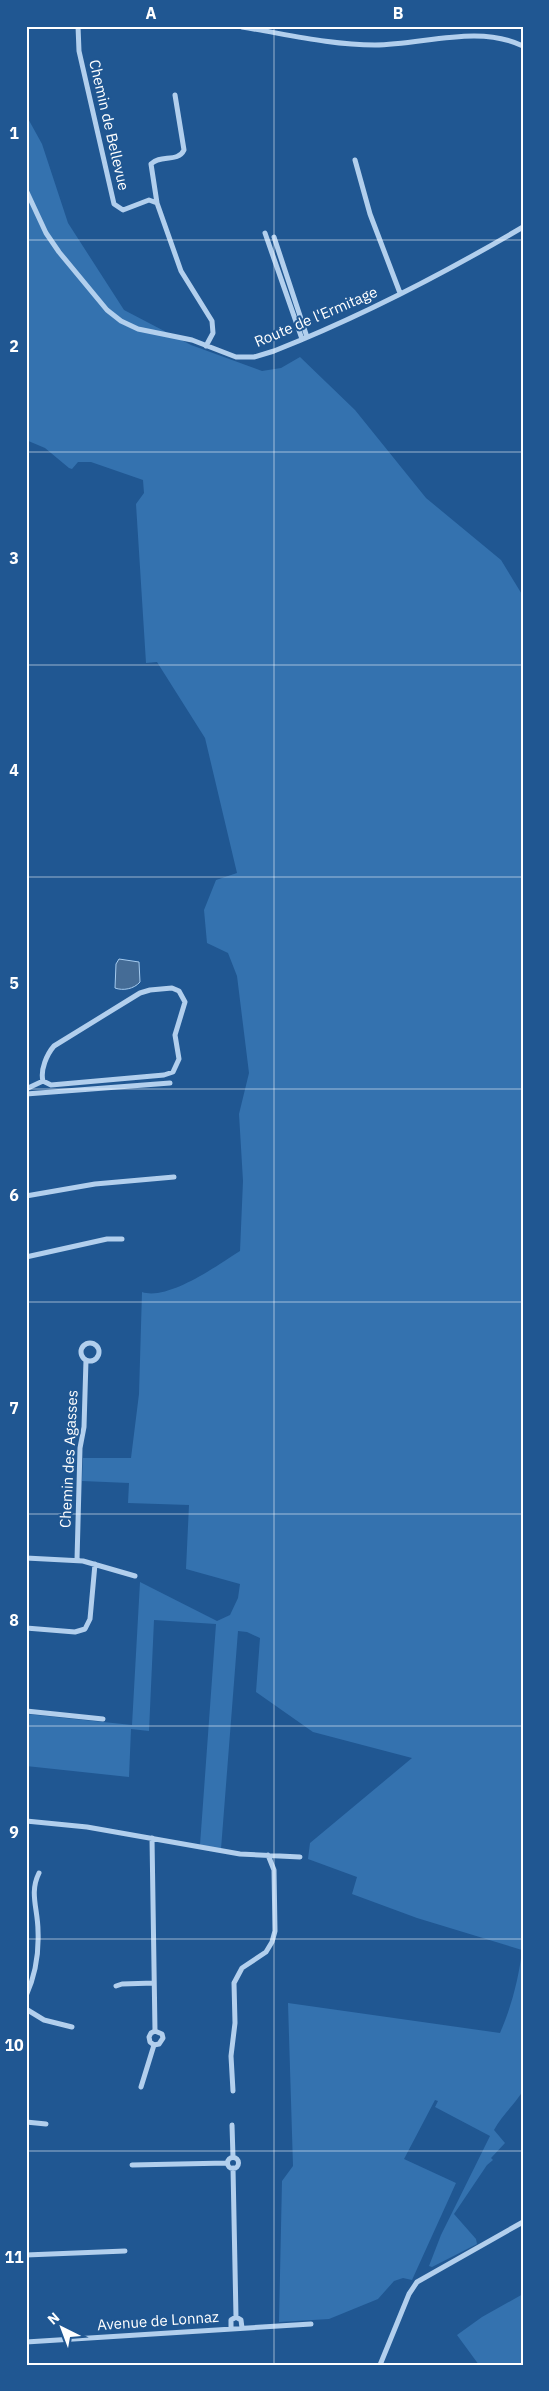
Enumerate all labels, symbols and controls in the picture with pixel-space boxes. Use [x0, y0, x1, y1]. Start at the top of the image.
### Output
text: A [146, 3, 157, 23]
text: B [393, 3, 404, 23]
street label: Chemin de Bellevue [85, 58, 134, 192]
text: 1 [9, 123, 19, 143]
street label: Route de l'Ermitage [251, 282, 380, 351]
text: 2 [9, 336, 19, 356]
text: 3 [9, 548, 19, 568]
text: 4 [9, 760, 19, 780]
text: 5 [9, 973, 19, 993]
text: 6 [9, 1185, 19, 1205]
street label: Chemin des Agasses [55, 1389, 82, 1529]
text: 7 [9, 1398, 19, 1418]
text: 8 [9, 1610, 19, 1630]
text: 9 [9, 1822, 19, 1842]
text: 10 [4, 2035, 24, 2055]
text: 11 [4, 2247, 24, 2267]
north arrow [38, 2304, 88, 2354]
street label: Avenue de Lonnaz [97, 2307, 219, 2334]
text: N [44, 2308, 63, 2328]

